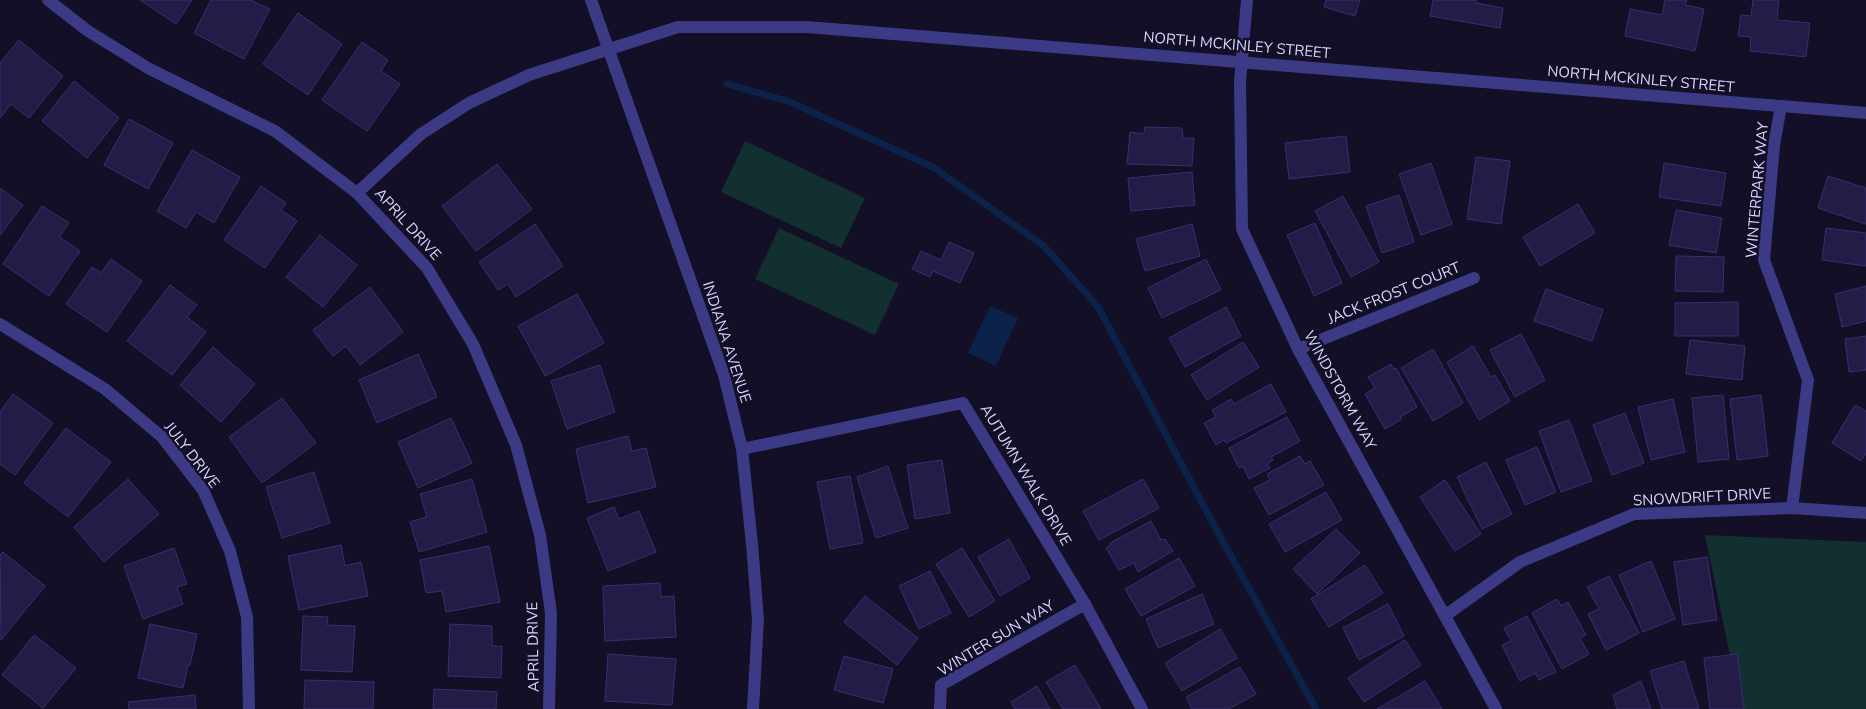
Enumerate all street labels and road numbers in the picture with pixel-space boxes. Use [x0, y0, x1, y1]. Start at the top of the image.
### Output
street label: NORTH MCKINLEY STREET [1143, 27, 1331, 63]
street label: NORTH MCKINLEY STREET [1547, 61, 1735, 97]
street label: WINTERPARK WAY [1741, 120, 1773, 259]
street label: APRIL DRIVE [370, 184, 446, 264]
street label: JACK FROST COURT [1324, 257, 1463, 329]
street label: INDIANA AVENUE [698, 279, 756, 405]
street label: WINDSTORM WAY [1299, 327, 1381, 454]
street label: AUTUMN WALK DRIVE [976, 401, 1076, 549]
street label: JULY DRIVE [159, 417, 224, 492]
street label: SNOWDRIFT DRIVE [1632, 483, 1772, 511]
street label: WINTER SUN WAY [934, 595, 1059, 681]
street label: APRIL DRIVE [522, 602, 544, 692]

